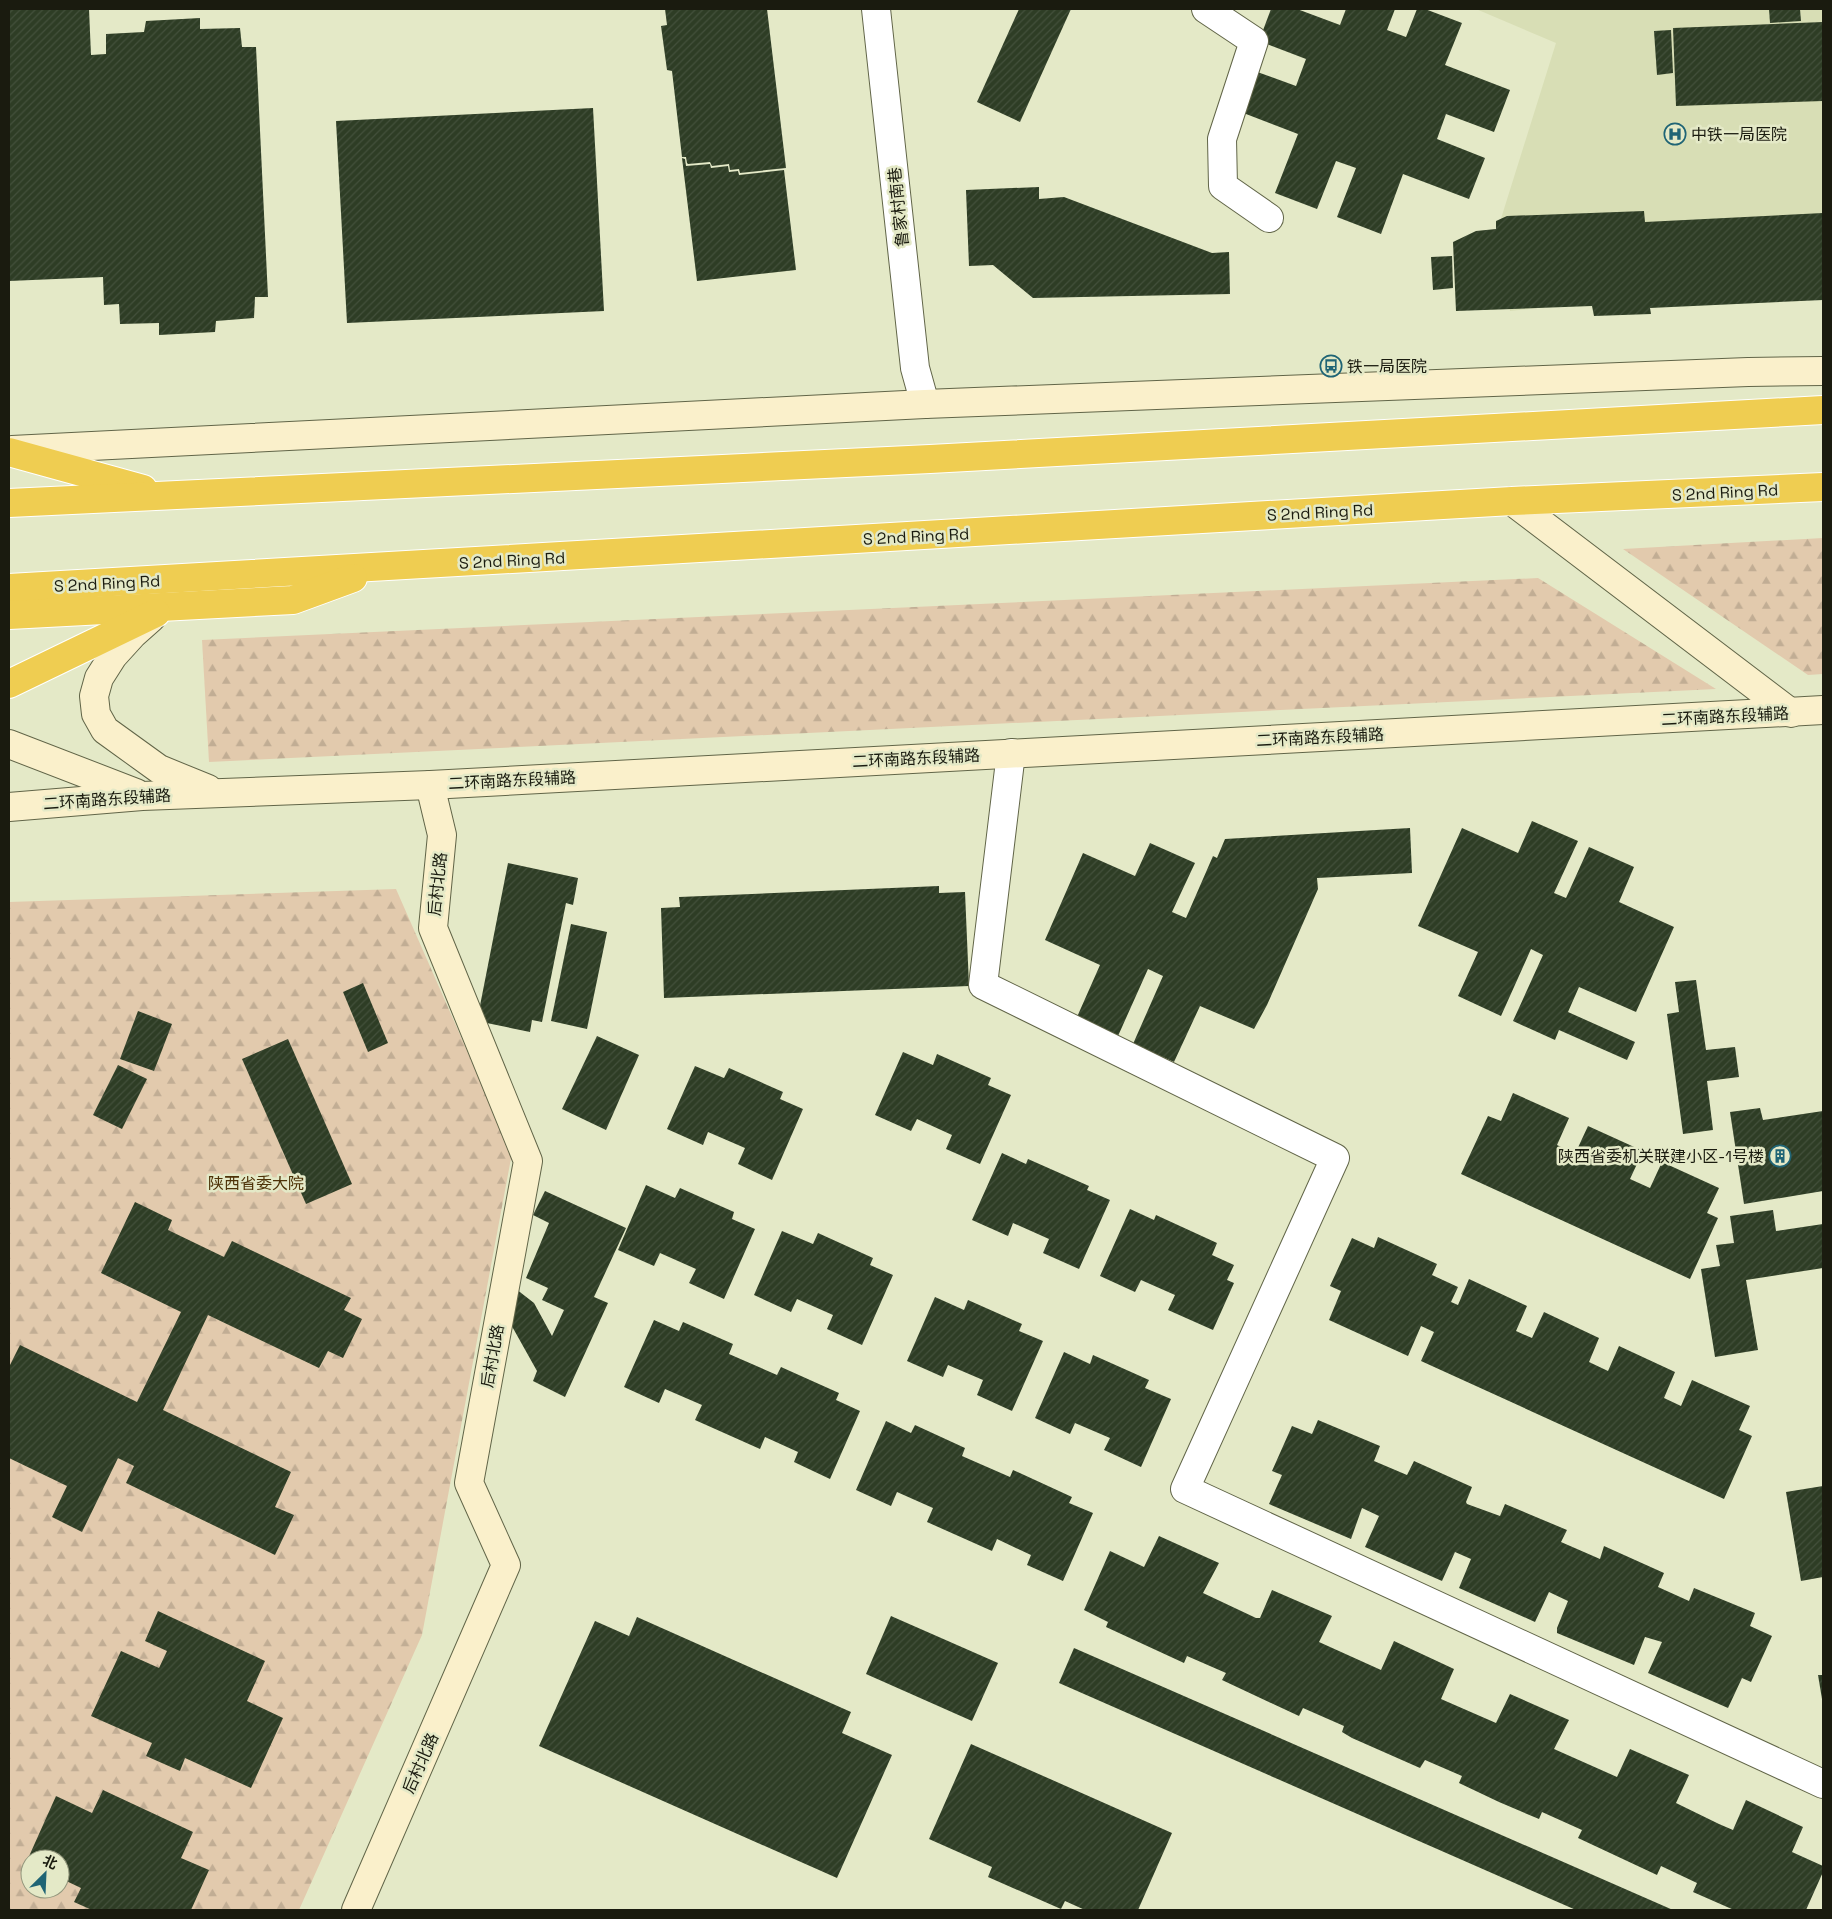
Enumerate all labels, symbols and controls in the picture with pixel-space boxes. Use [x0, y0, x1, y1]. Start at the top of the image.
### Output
hospital icon: 中铁一局医院 [1663, 122, 1687, 146]
place label: 中铁一局医院 [1691, 124, 1787, 145]
street label: 鲁家村南巷 [884, 166, 913, 248]
bus stop icon: 铁一局医院 [1319, 354, 1343, 378]
place label: 铁一局医院 [1347, 356, 1427, 377]
street label: S 2nd Ring Rd [1671, 479, 1779, 506]
street label: S 2nd Ring Rd [1266, 499, 1374, 526]
street label: S 2nd Ring Rd [862, 523, 970, 550]
street label: S 2nd Ring Rd [458, 547, 566, 574]
street label: S 2nd Ring Rd [53, 570, 161, 597]
street label: 二环南路东段辅路 [1661, 703, 1789, 730]
street label: 二环南路东段辅路 [1256, 724, 1384, 751]
street label: 二环南路东段辅路 [852, 745, 980, 772]
street label: 二环南路东段辅路 [448, 767, 576, 794]
street label: 二环南路东段辅路 [42, 785, 172, 814]
street label: 后村北路 [424, 851, 451, 917]
building icon: 陕西省委机关联建小区-1号楼 [1768, 1144, 1792, 1168]
place label: 陕西省委机关联建小区-1号楼 [1558, 1146, 1764, 1167]
park label: 陕西省委大院 [208, 1173, 304, 1194]
street label: 后村北路 [477, 1323, 508, 1389]
street label: 后村北路 [398, 1730, 443, 1797]
north arrow [20, 1849, 70, 1899]
text: 北 [40, 1851, 60, 1873]

